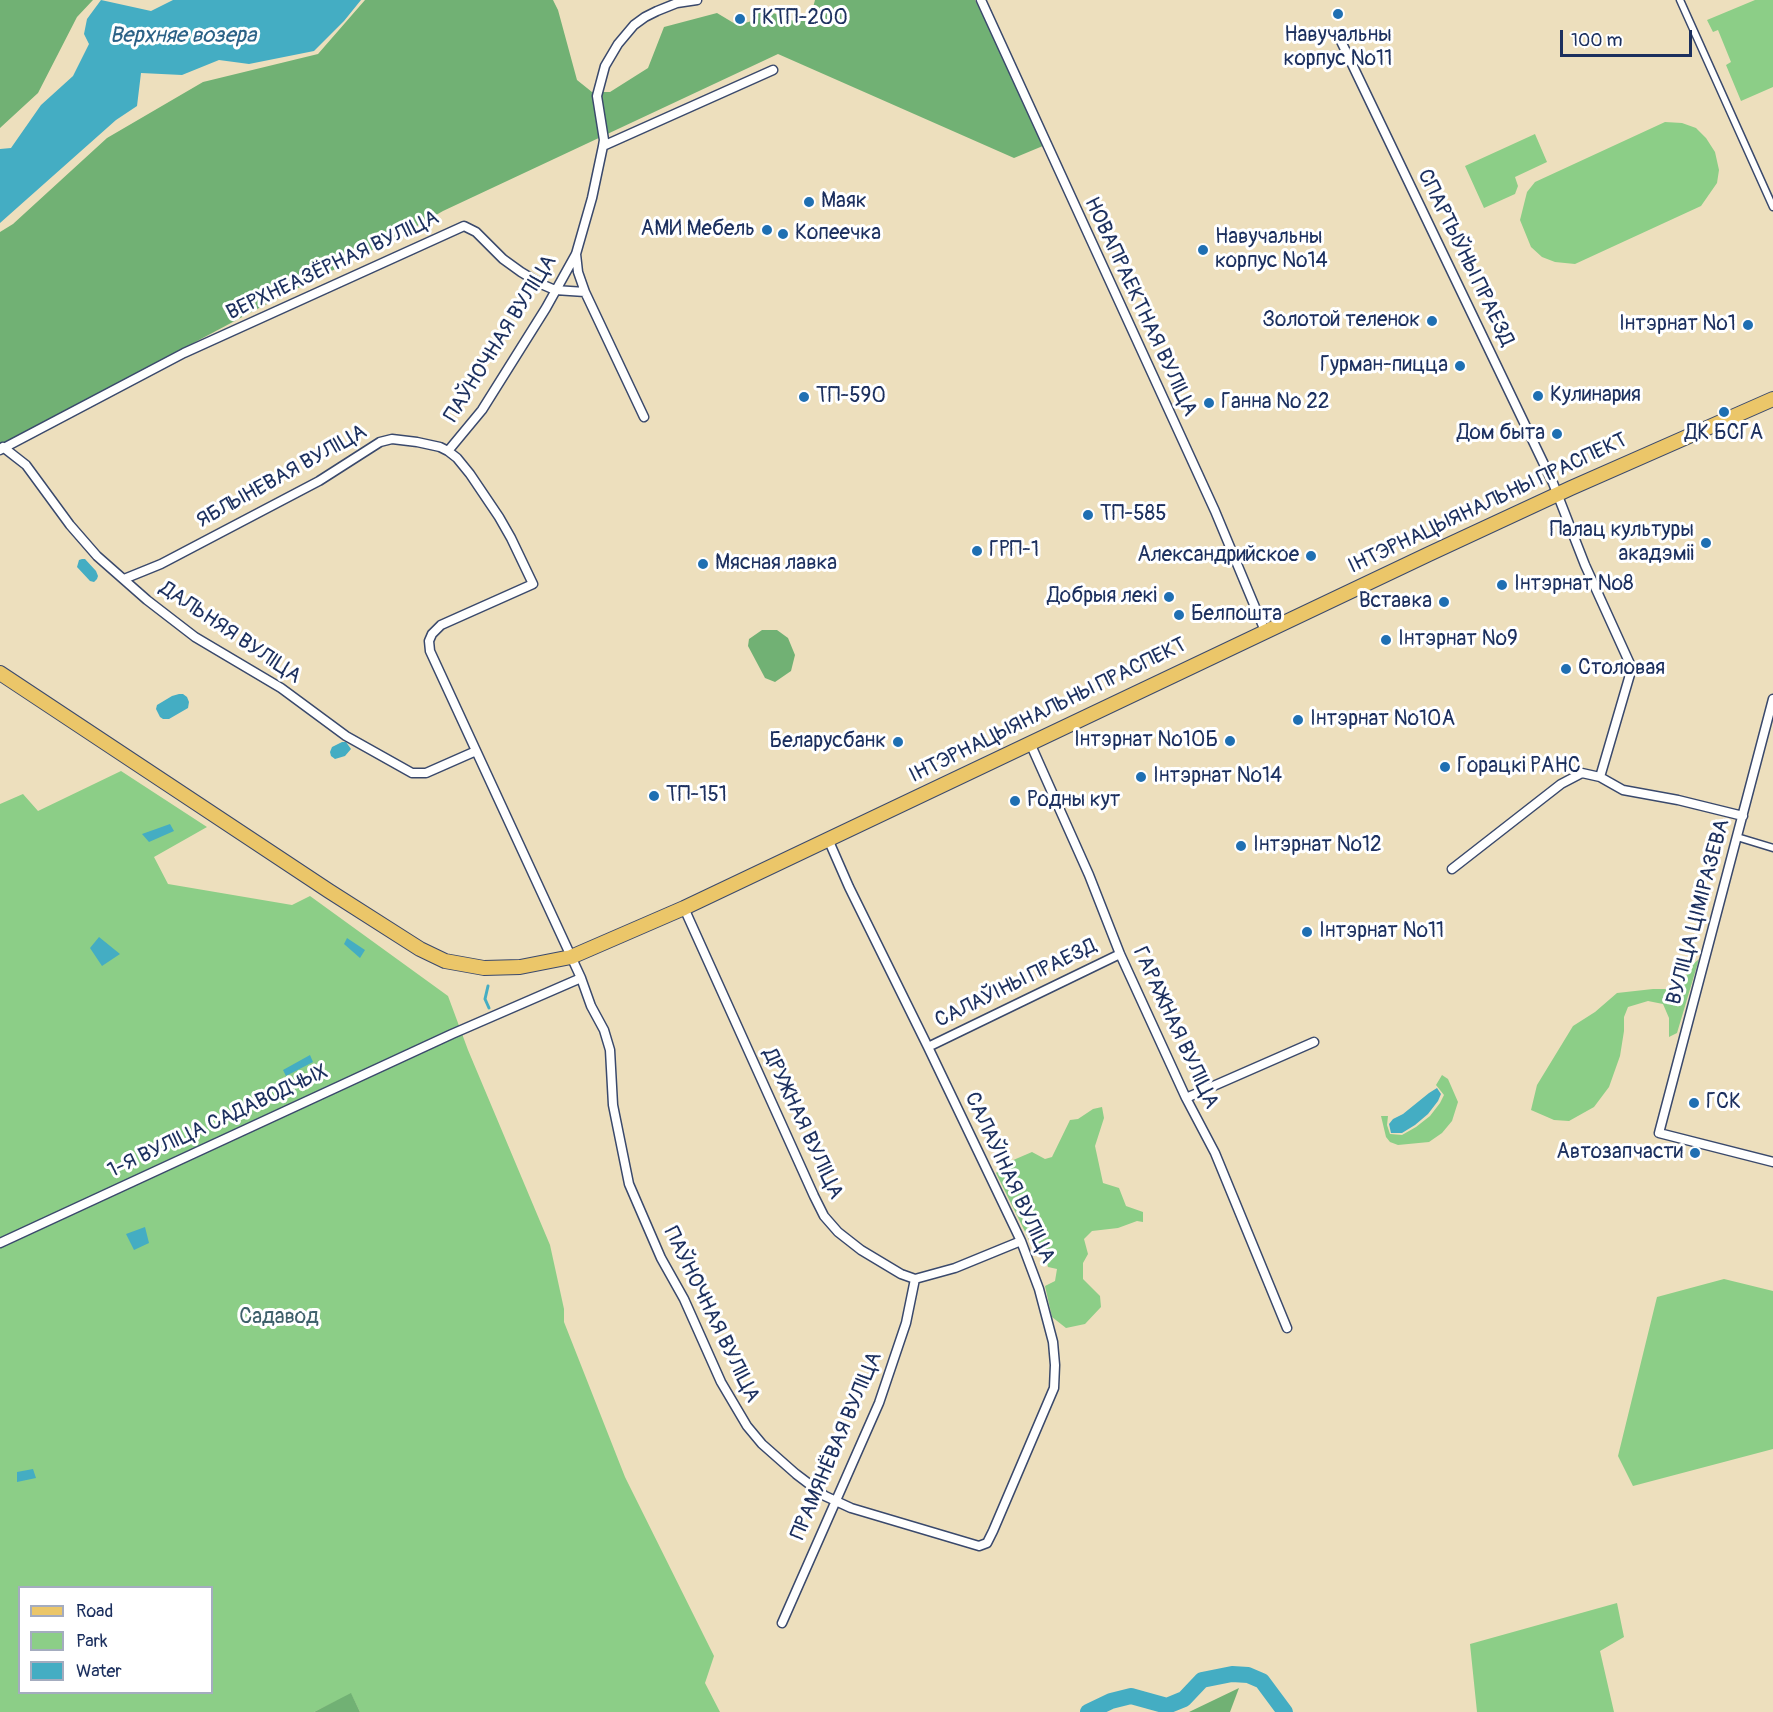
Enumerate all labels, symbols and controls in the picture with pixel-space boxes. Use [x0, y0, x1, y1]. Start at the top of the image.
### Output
place label: ГКТП-200 [752, 6, 848, 32]
marker: Навучальны корпус №11 [1331, 7, 1345, 21]
marker: ГКТП-200 [733, 12, 747, 26]
scale bar [1563, 18, 1695, 56]
water label: Верхняе возера [110, 23, 256, 49]
place label: Навучальны корпус №11 [1284, 23, 1392, 73]
text: 100 m [1571, 29, 1623, 52]
street label: СПАРТЫЎНЫ ПРАЕЗД [1411, 165, 1519, 351]
place label: Маяк [821, 189, 867, 215]
street label: НОВАПРАЕКТНАЯ ВУЛІЦА [1078, 194, 1202, 420]
marker: Маяк [802, 195, 816, 209]
street label: ВЕРХНЕАЗЁРНАЯ ВУЛІЦА [223, 206, 443, 326]
place label: АМИ Мебель [641, 217, 755, 243]
place label: Копеечка [795, 221, 881, 247]
marker: АМИ Мебель [760, 223, 774, 237]
place label: Навучальны корпус №14 [1215, 225, 1328, 275]
marker: Копеечка [776, 227, 790, 241]
marker: Навучальны корпус №14 [1196, 243, 1210, 257]
street label: ПАЎНОЧНАЯ ВУЛІЦА [439, 251, 563, 427]
place label: Золотой теленок [1263, 308, 1420, 334]
place label: Інтэрнат №1 [1619, 312, 1736, 338]
marker: Золотой теленок [1425, 314, 1439, 328]
marker: Інтэрнат №1 [1741, 318, 1755, 332]
place label: Гурман-пицца [1320, 353, 1448, 379]
marker: Гурман-пицца [1453, 359, 1467, 373]
place label: Кулинария [1550, 383, 1641, 409]
place label: ТП-590 [816, 384, 886, 410]
marker: Кулинария [1531, 389, 1545, 403]
marker: ТП-590 [797, 390, 811, 404]
place label: Ганна № 22 [1221, 390, 1330, 416]
marker: Ганна № 22 [1202, 396, 1216, 410]
marker: ДК БСГА [1717, 405, 1731, 419]
street label: ЯБЛЫНЕВАЯ ВУЛІЦА [193, 420, 371, 534]
place label: Дом быта [1457, 421, 1545, 447]
place label: ДК БСГА [1685, 421, 1763, 447]
marker: Дом быта [1550, 427, 1564, 441]
street label: ІНТЭРНАЦЫЯНАЛЬНЫ ПРАСПЕКТ [1344, 428, 1632, 580]
place label: ТП-585 [1100, 502, 1167, 528]
marker: ТП-585 [1081, 508, 1095, 522]
place label: Палац культуры акадэміі [1550, 518, 1694, 568]
marker: Палац культуры акадэміі [1699, 536, 1713, 550]
place label: ГРП-1 [989, 538, 1039, 564]
place label: Александрийское [1137, 543, 1299, 569]
marker: ГРП-1 [970, 544, 984, 558]
marker: Александрийское [1304, 549, 1318, 563]
place label: Мясная лавка [715, 551, 837, 577]
marker: Мясная лавка [696, 557, 710, 571]
place label: Інтэрнат №8 [1514, 572, 1633, 598]
street label: ДАЛЬНЯЯ ВУЛІЦА [154, 576, 306, 690]
marker: Інтэрнат №8 [1495, 578, 1509, 592]
place label: Добрыя лекі [1047, 584, 1157, 610]
place label: Вставка [1359, 589, 1432, 615]
marker: Добрыя лекі [1162, 590, 1176, 604]
marker: Вставка [1437, 595, 1451, 609]
place label: Белпошта [1191, 602, 1282, 628]
marker: Белпошта [1172, 608, 1186, 622]
place label: Інтэрнат №9 [1398, 627, 1518, 653]
street label: ІНТЭРНАЦЫЯНАЛЬНЫ ПРАСПЕКТ [905, 633, 1191, 789]
marker: Інтэрнат №9 [1379, 633, 1393, 647]
place label: Столовая [1578, 656, 1665, 682]
marker: Столовая [1559, 662, 1573, 676]
place label: Інтэрнат №10А [1310, 707, 1455, 733]
marker: Інтэрнат №10А [1291, 713, 1305, 727]
place label: Інтэрнат №10Б [1074, 728, 1218, 754]
place label: Беларусбанк [770, 729, 886, 755]
marker: Інтэрнат №10Б [1223, 734, 1237, 748]
marker: Беларусбанк [891, 735, 905, 749]
place label: Горацкі РАНС [1457, 754, 1581, 780]
marker: Горацкі РАНС [1438, 760, 1452, 774]
place label: Інтэрнат №14 [1153, 764, 1282, 790]
marker: Інтэрнат №14 [1134, 770, 1148, 784]
place label: ТП-151 [666, 783, 727, 809]
place label: Родны кут [1027, 788, 1120, 814]
marker: ТП-151 [647, 789, 661, 803]
marker: Родны кут [1008, 794, 1022, 808]
street label: ВУЛІЦА ЦІМІРАЗЕВА [1662, 816, 1736, 1008]
place label: Інтэрнат №12 [1253, 833, 1382, 859]
marker: Інтэрнат №12 [1234, 839, 1248, 853]
place label: Інтэрнат №11 [1319, 919, 1444, 945]
marker: Інтэрнат №11 [1300, 925, 1314, 939]
street label: САЛАЎІНЫ ПРАЕЗД [931, 934, 1101, 1034]
street label: ГАРАЖНАЯ ВУЛІЦА [1126, 943, 1224, 1113]
street label: ДРУЖНАЯ ВУЛІЦА [756, 1045, 848, 1203]
street label: 1-Я ВУЛІЦА САДАВОДЧЫХ [104, 1060, 332, 1184]
street label: САЛАЎІНАЯ ВУЛІЦА [958, 1089, 1060, 1267]
place label: ГСК [1706, 1090, 1741, 1116]
marker: ГСК [1687, 1096, 1701, 1110]
place label: Автозапчасти [1556, 1140, 1683, 1166]
marker: Автозапчасти [1688, 1146, 1702, 1160]
street label: ПАЎНОЧНАЯ ВУЛІЦА [658, 1223, 764, 1407]
park label: Садавод [239, 1305, 319, 1331]
street label: ПРАМЯНЁВАЯ ВУЛІЦА [786, 1348, 888, 1544]
legend [18, 1586, 213, 1694]
text: Road [76, 1600, 113, 1623]
text: Park [76, 1630, 108, 1653]
text: Water [76, 1660, 122, 1683]

